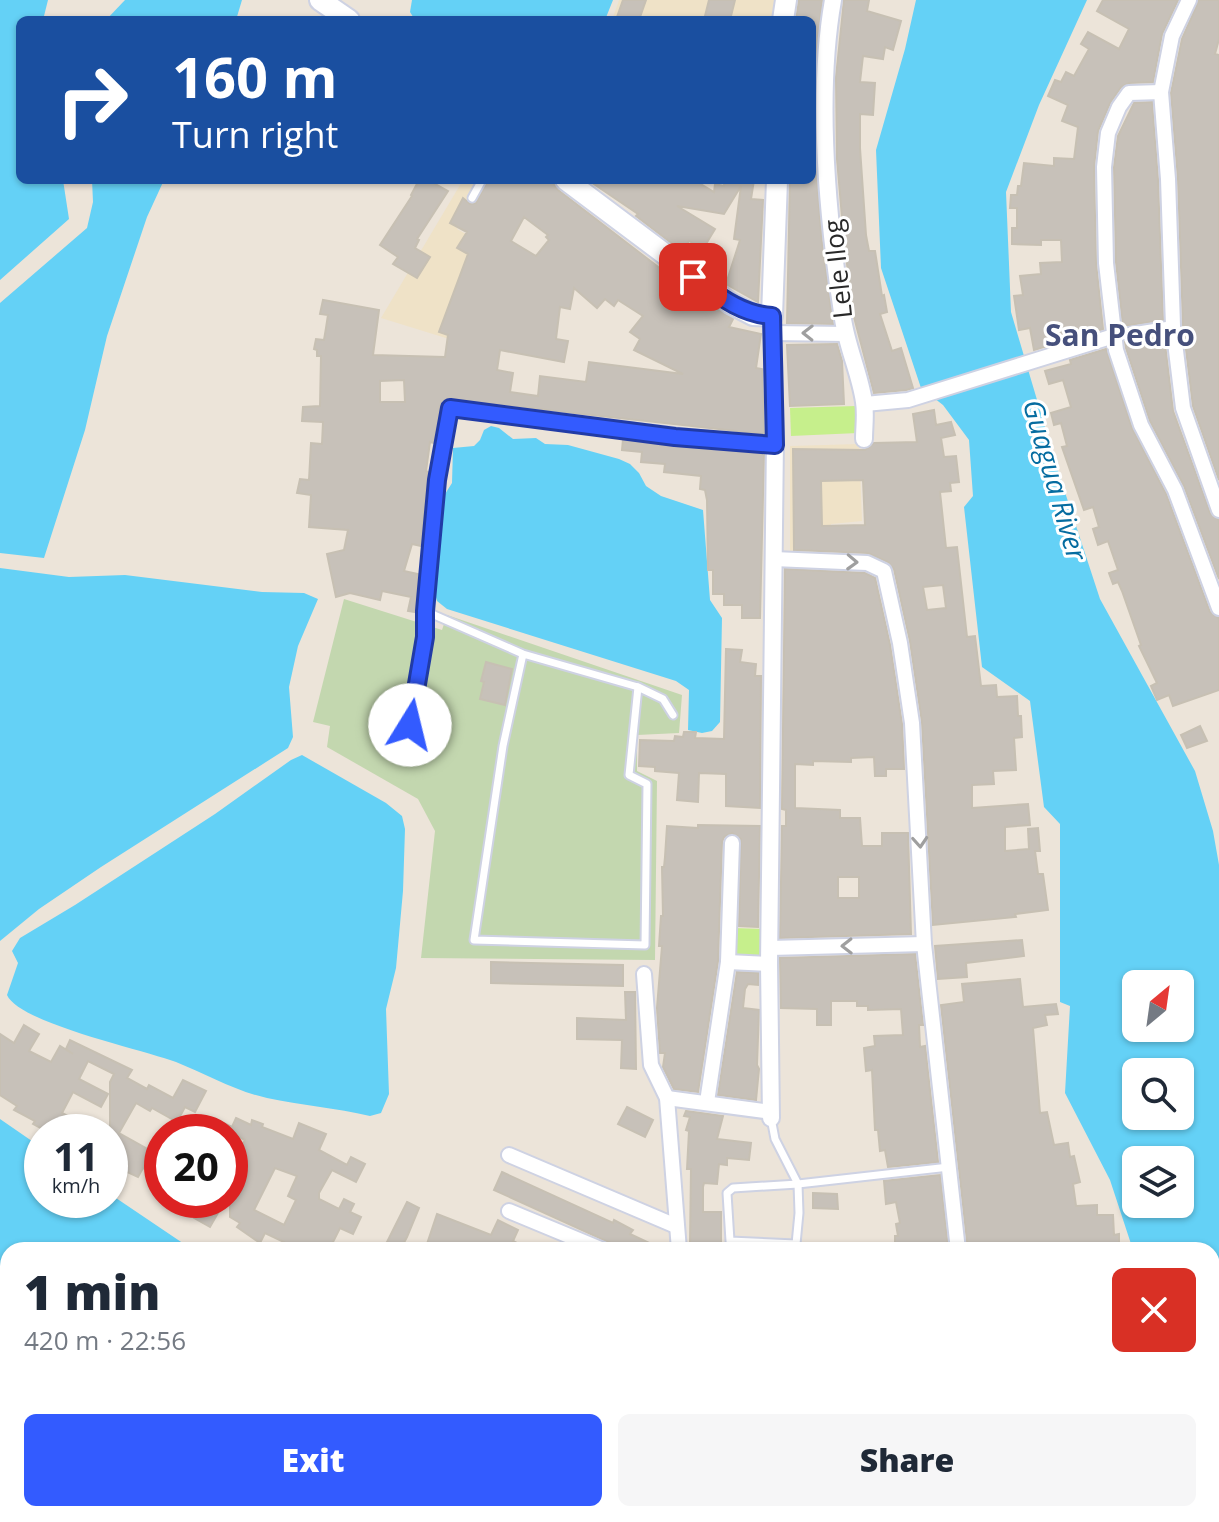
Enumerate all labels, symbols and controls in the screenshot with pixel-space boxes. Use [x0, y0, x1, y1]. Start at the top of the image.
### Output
text: 160 m [172, 38, 338, 114]
icon: right [40, 48, 144, 152]
text: Turn right [172, 110, 338, 159]
street label: Lele Ilog [814, 218, 860, 321]
pin [659, 243, 727, 311]
icon: arrive [671, 255, 715, 299]
district label: San Pedro [1045, 314, 1195, 355]
one-way arrow [801, 325, 814, 342]
water label: Guagua River [1015, 395, 1097, 566]
one-way arrow [846, 554, 859, 571]
position arrow [368, 683, 452, 767]
one-way arrow [911, 836, 928, 849]
one-way arrow [840, 937, 853, 955]
north arrow [1122, 970, 1194, 1042]
map controls [1122, 970, 1194, 1218]
button: search [1122, 1058, 1194, 1130]
speed limit sign: 20 [144, 1114, 248, 1218]
text: 11 [53, 1128, 99, 1183]
button: layers [1122, 1146, 1194, 1218]
text: km/h [52, 1172, 100, 1199]
text: 1 min [24, 1259, 160, 1324]
button: close [1112, 1268, 1196, 1352]
text: 420 m · 22:56 [24, 1322, 186, 1358]
button: Exit [24, 1414, 602, 1506]
button: Share [618, 1414, 1196, 1506]

